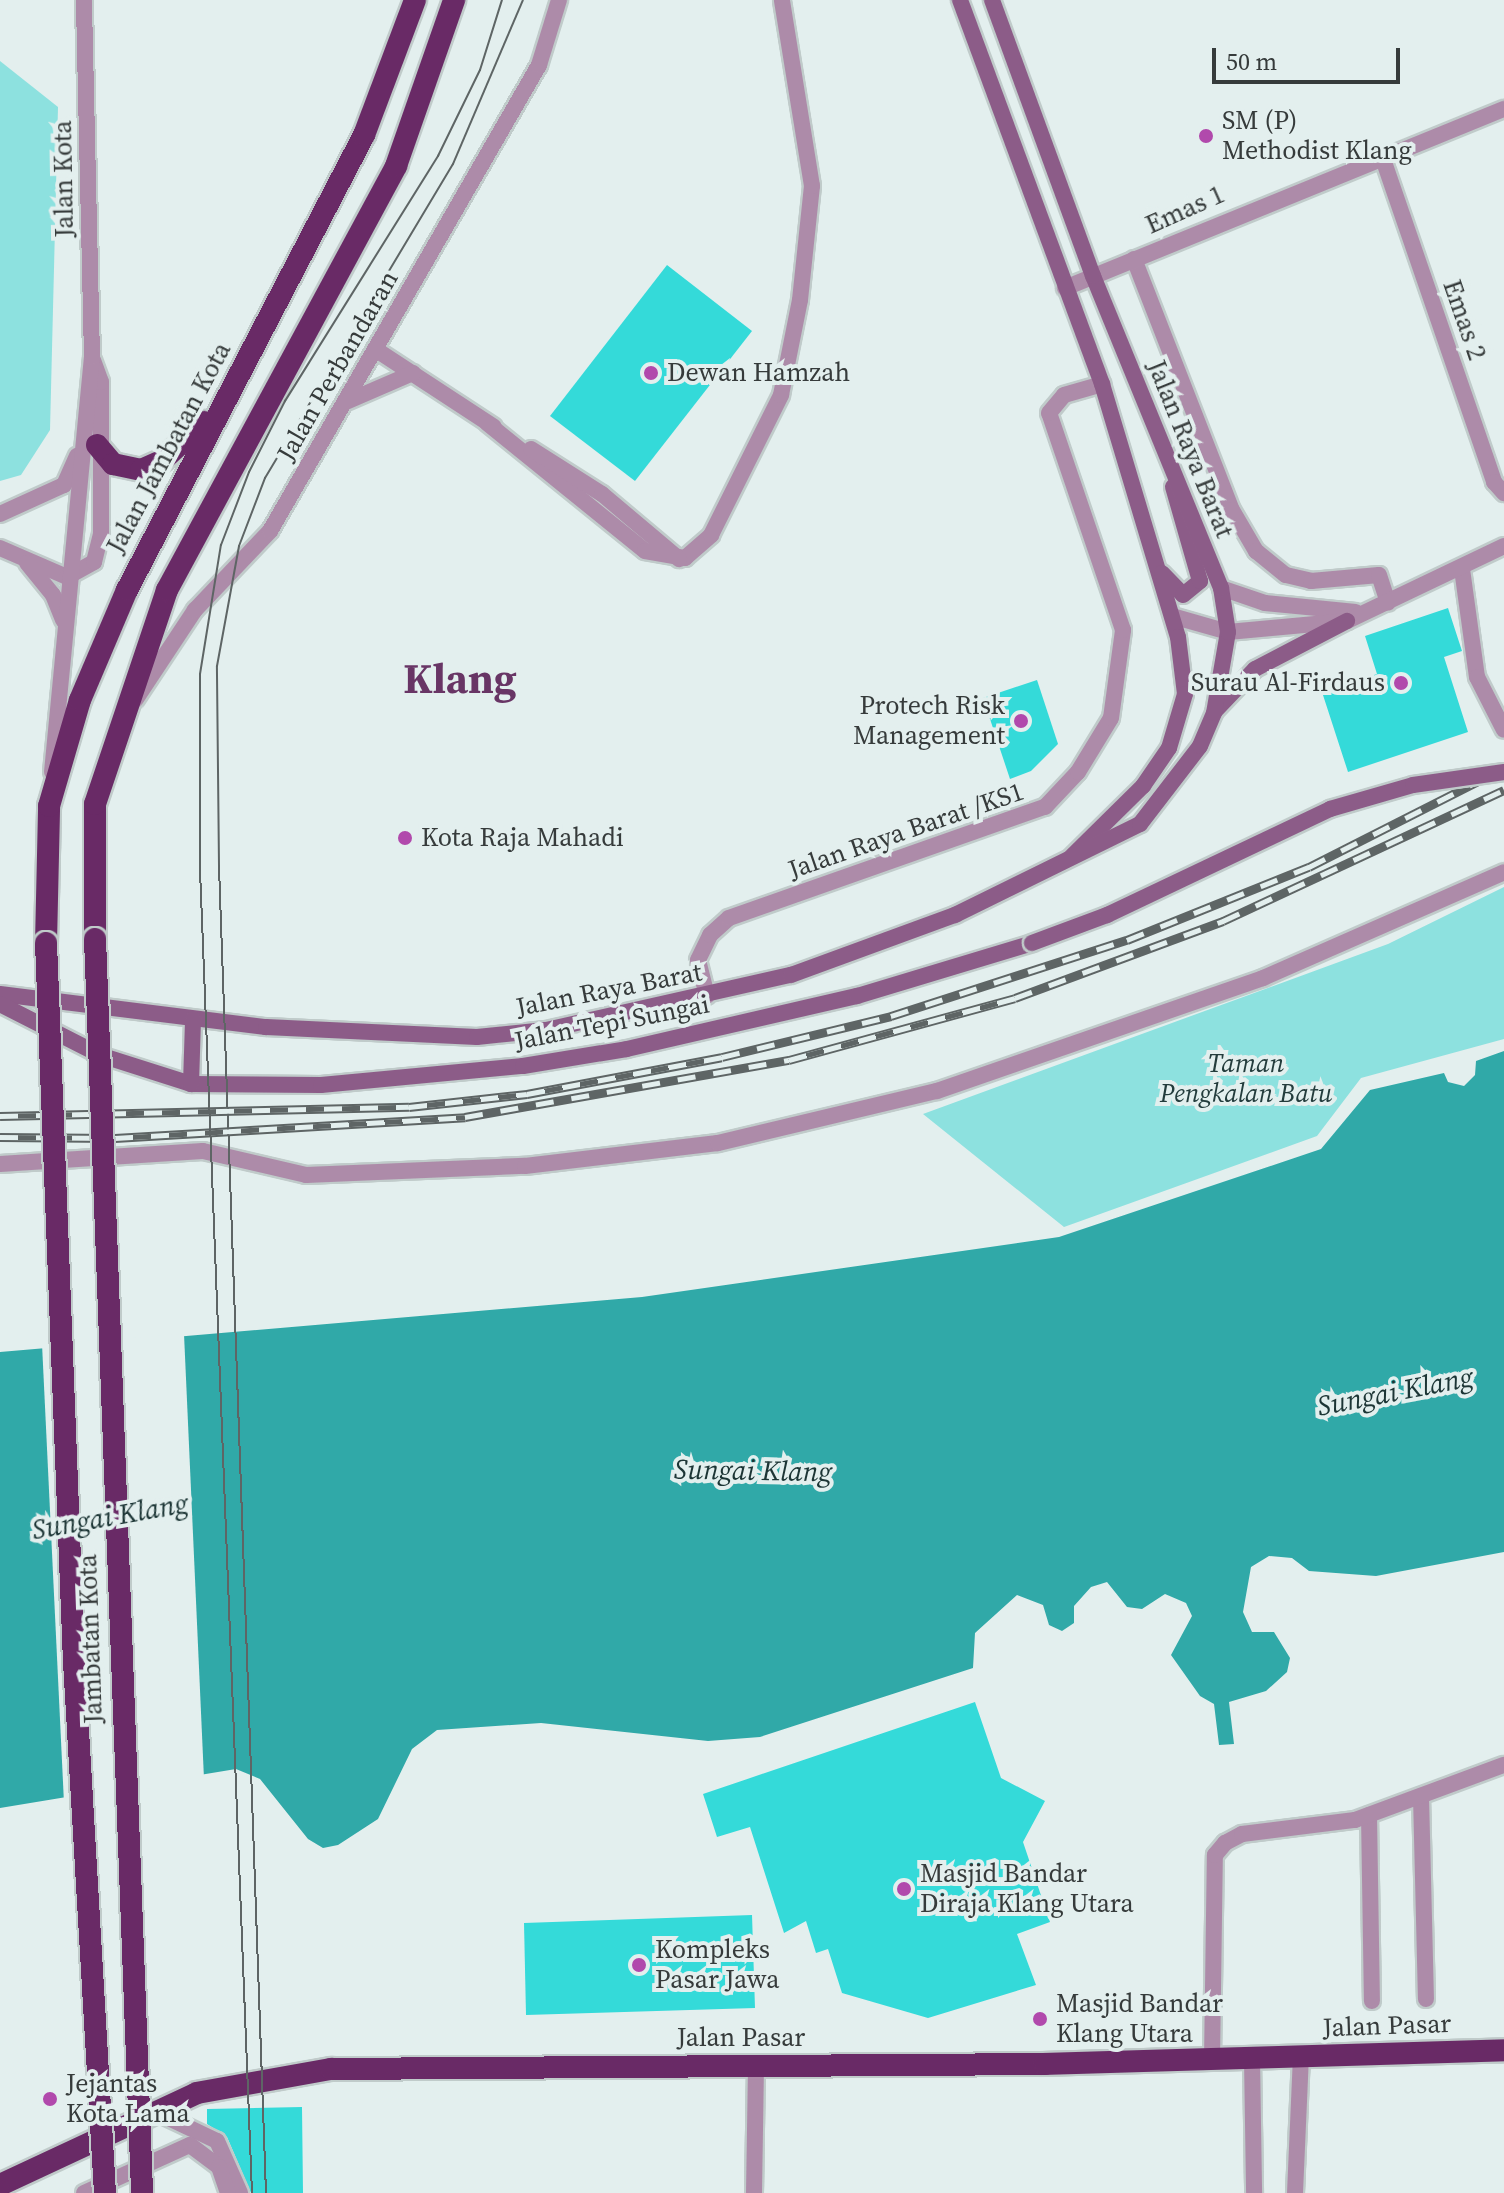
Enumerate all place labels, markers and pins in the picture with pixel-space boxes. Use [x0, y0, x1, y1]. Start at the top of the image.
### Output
place label: SM (P) Methodist Klang [1222, 105, 1412, 166]
marker: SM (P) Methodist Klang [1197, 127, 1215, 145]
place label: Dewan Hamzah [667, 357, 850, 389]
marker: Dewan Hamzah [642, 364, 660, 382]
place label: Surau Al-Firdaus [1191, 667, 1385, 699]
marker: Surau Al-Firdaus [1392, 674, 1410, 692]
place label: Protech Risk Management [853, 690, 1005, 752]
marker: Protech Risk Management [1012, 712, 1030, 730]
place label: Kota Raja Mahadi [421, 822, 624, 854]
marker: Kota Raja Mahadi [396, 829, 414, 847]
place label: Masjid Bandar Diraja Klang Utara [920, 1858, 1134, 1920]
marker: Masjid Bandar Diraja Klang Utara [895, 1880, 913, 1898]
place label: Kompleks Pasar Jawa [655, 1934, 779, 1996]
marker: Kompleks Pasar Jawa [630, 1956, 648, 1974]
place label: Masjid Bandar Klang Utara [1056, 1988, 1223, 2050]
marker: Masjid Bandar Klang Utara [1031, 2010, 1049, 2028]
place label: Jejantas Kota Lama [66, 2068, 190, 2130]
marker: Jejantas Kota Lama [41, 2090, 59, 2108]

